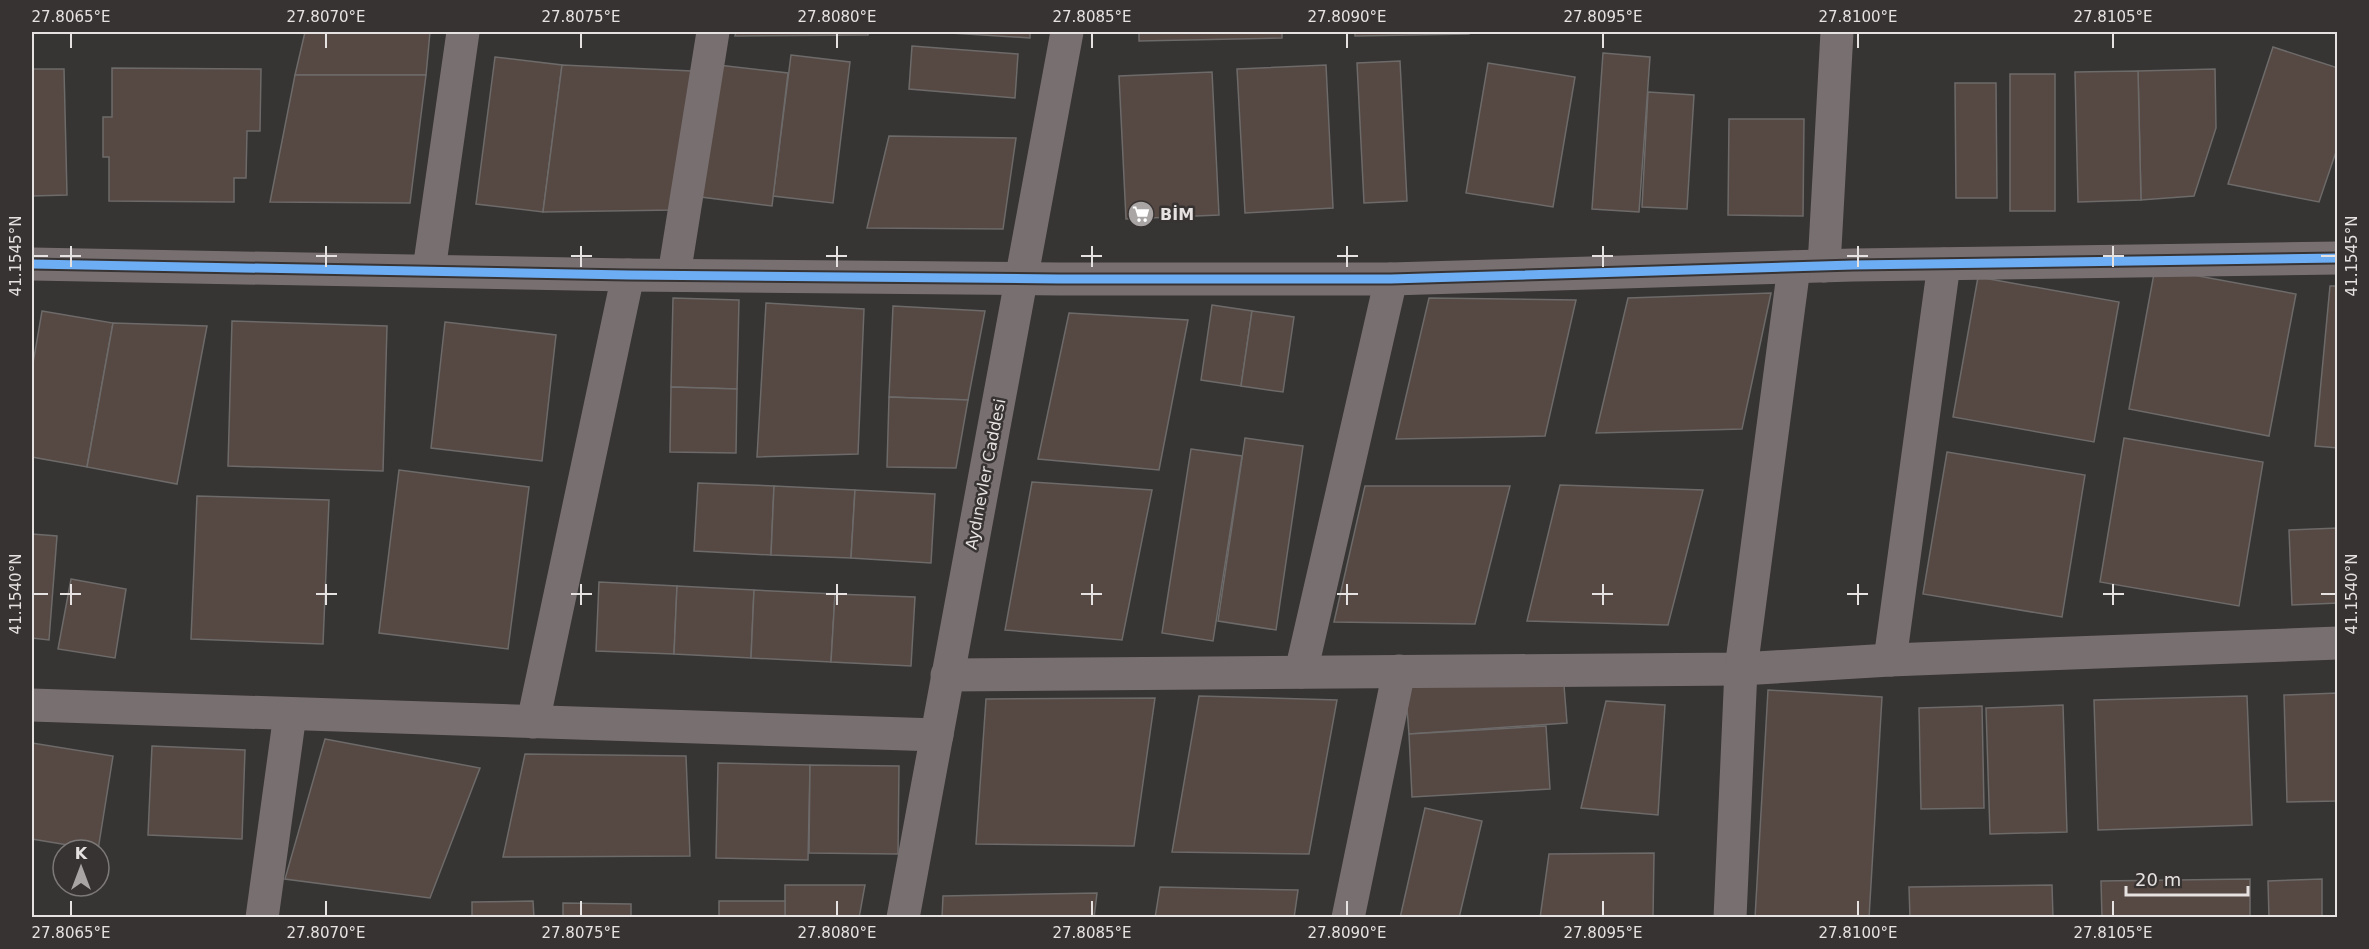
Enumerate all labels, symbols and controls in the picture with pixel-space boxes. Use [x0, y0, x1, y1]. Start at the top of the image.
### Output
text: 27.8065°E [31, 8, 111, 26]
text: 27.8070°E [286, 8, 366, 26]
text: 27.8075°E [541, 8, 621, 26]
text: 27.8080°E [797, 8, 877, 26]
text: 27.8085°E [1052, 8, 1132, 26]
text: 27.8090°E [1307, 8, 1387, 26]
text: 27.8095°E [1563, 8, 1643, 26]
text: 27.8100°E [1818, 8, 1898, 26]
text: 27.8105°E [2073, 8, 2153, 26]
supermarket icon: BİM [1126, 199, 1156, 229]
place label: BİM [1160, 205, 1194, 224]
text: 41.1545°N [7, 216, 25, 296]
text: 41.1545°N [2343, 216, 2361, 296]
street label: Aydınevler Caddesi [962, 397, 1009, 551]
text: 41.1540°N [7, 554, 25, 634]
text: 41.1540°N [2343, 554, 2361, 634]
north arrow [51, 838, 111, 898]
text: K [75, 844, 88, 863]
scale bar [2126, 859, 2248, 897]
text: 20 m [2135, 869, 2181, 890]
text: 27.8065°E [31, 924, 111, 942]
text: 27.8070°E [286, 924, 366, 942]
text: 27.8075°E [541, 924, 621, 942]
text: 27.8080°E [797, 924, 877, 942]
text: 27.8085°E [1052, 924, 1132, 942]
text: 27.8090°E [1307, 924, 1387, 942]
text: 27.8095°E [1563, 924, 1643, 942]
text: 27.8100°E [1818, 924, 1898, 942]
text: 27.8105°E [2073, 924, 2153, 942]

